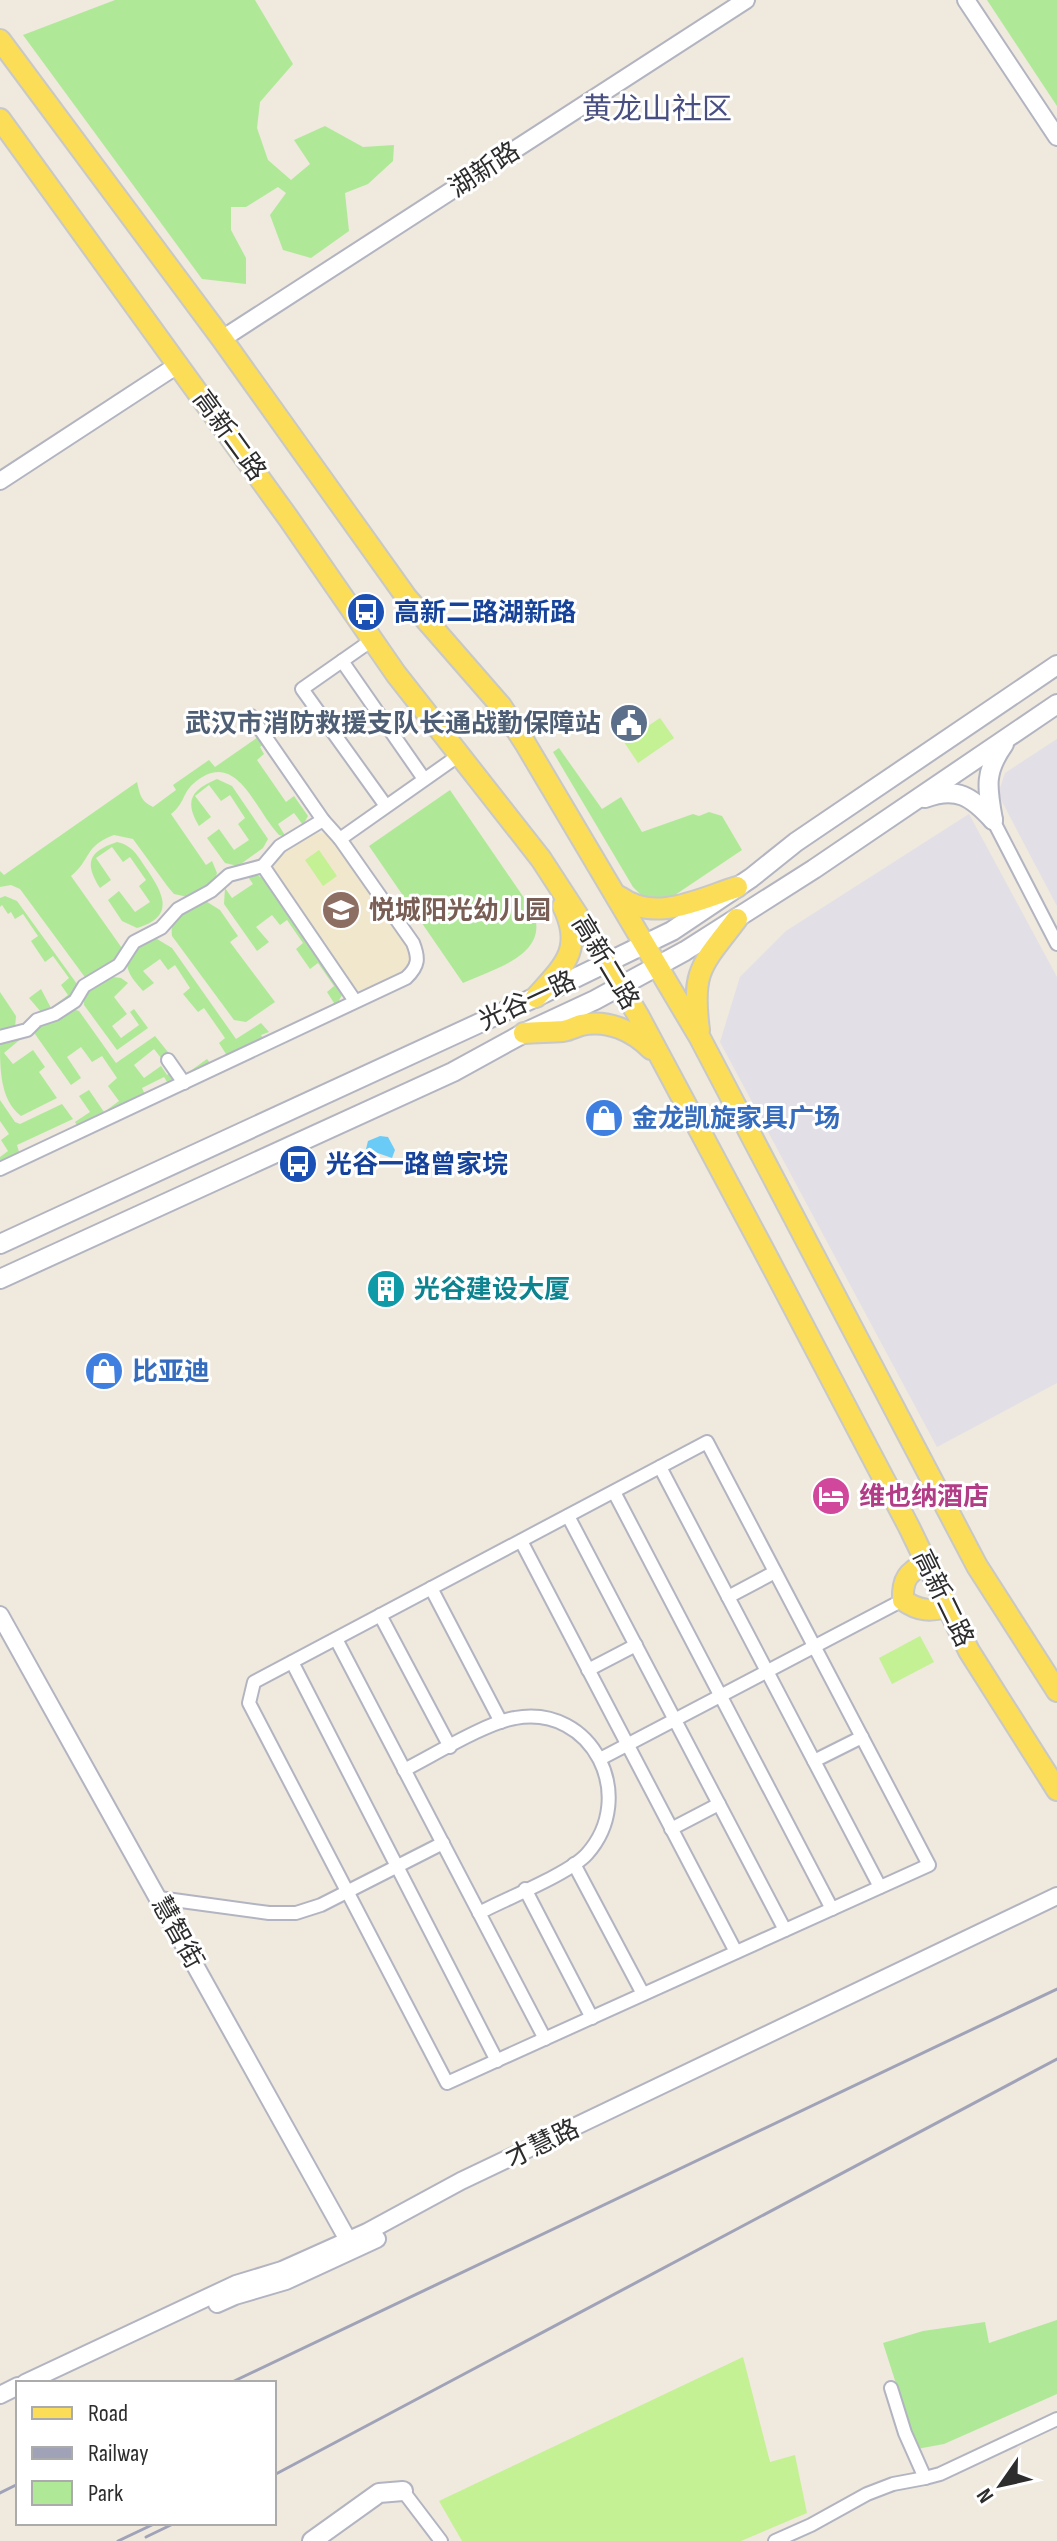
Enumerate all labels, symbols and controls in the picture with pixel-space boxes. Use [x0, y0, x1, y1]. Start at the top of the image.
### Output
district label: 黄龙山社区 [582, 92, 732, 128]
street label: 湖新路 [444, 136, 526, 205]
street label: 高新二路 [186, 385, 272, 487]
bus stop icon: 高新二路湖新路 [345, 591, 387, 633]
place label: 高新二路湖新路 [394, 598, 576, 629]
public building icon: 武汉市消防救援支队长通战勤保障站 [608, 702, 650, 744]
place label: 武汉市消防救援支队长通战勤保障站 [185, 709, 601, 740]
school or university icon: 悦城阳光幼儿园 [320, 889, 362, 931]
place label: 悦城阳光幼儿园 [369, 896, 551, 927]
street label: 高新二路 [565, 910, 645, 1015]
street label: 光谷一路 [474, 965, 581, 1037]
shop icon: 金龙凯旋家具广场 [583, 1097, 625, 1139]
place label: 金龙凯旋家具广场 [632, 1104, 840, 1135]
bus stop icon: 光谷一路曾家垸 [277, 1143, 319, 1185]
place label: 光谷一路曾家垸 [326, 1150, 508, 1181]
building icon: 光谷建设大厦 [365, 1268, 407, 1310]
place label: 光谷建设大厦 [414, 1275, 570, 1306]
shop icon: 比亚迪 [83, 1350, 125, 1392]
place label: 比亚迪 [132, 1357, 210, 1388]
hotel icon: 维也纳酒店 [810, 1475, 852, 1517]
place label: 维也纳酒店 [859, 1482, 989, 1513]
street label: 高新二路 [906, 1545, 979, 1652]
street label: 慧智街 [144, 1891, 209, 1974]
street label: 才慧路 [501, 2113, 585, 2175]
legend [16, 2381, 276, 2525]
text: Road [88, 2399, 128, 2428]
text: Railway [88, 2439, 148, 2468]
north arrow [961, 2445, 1041, 2525]
text: Park [88, 2479, 123, 2508]
text: N [971, 2483, 1000, 2508]

